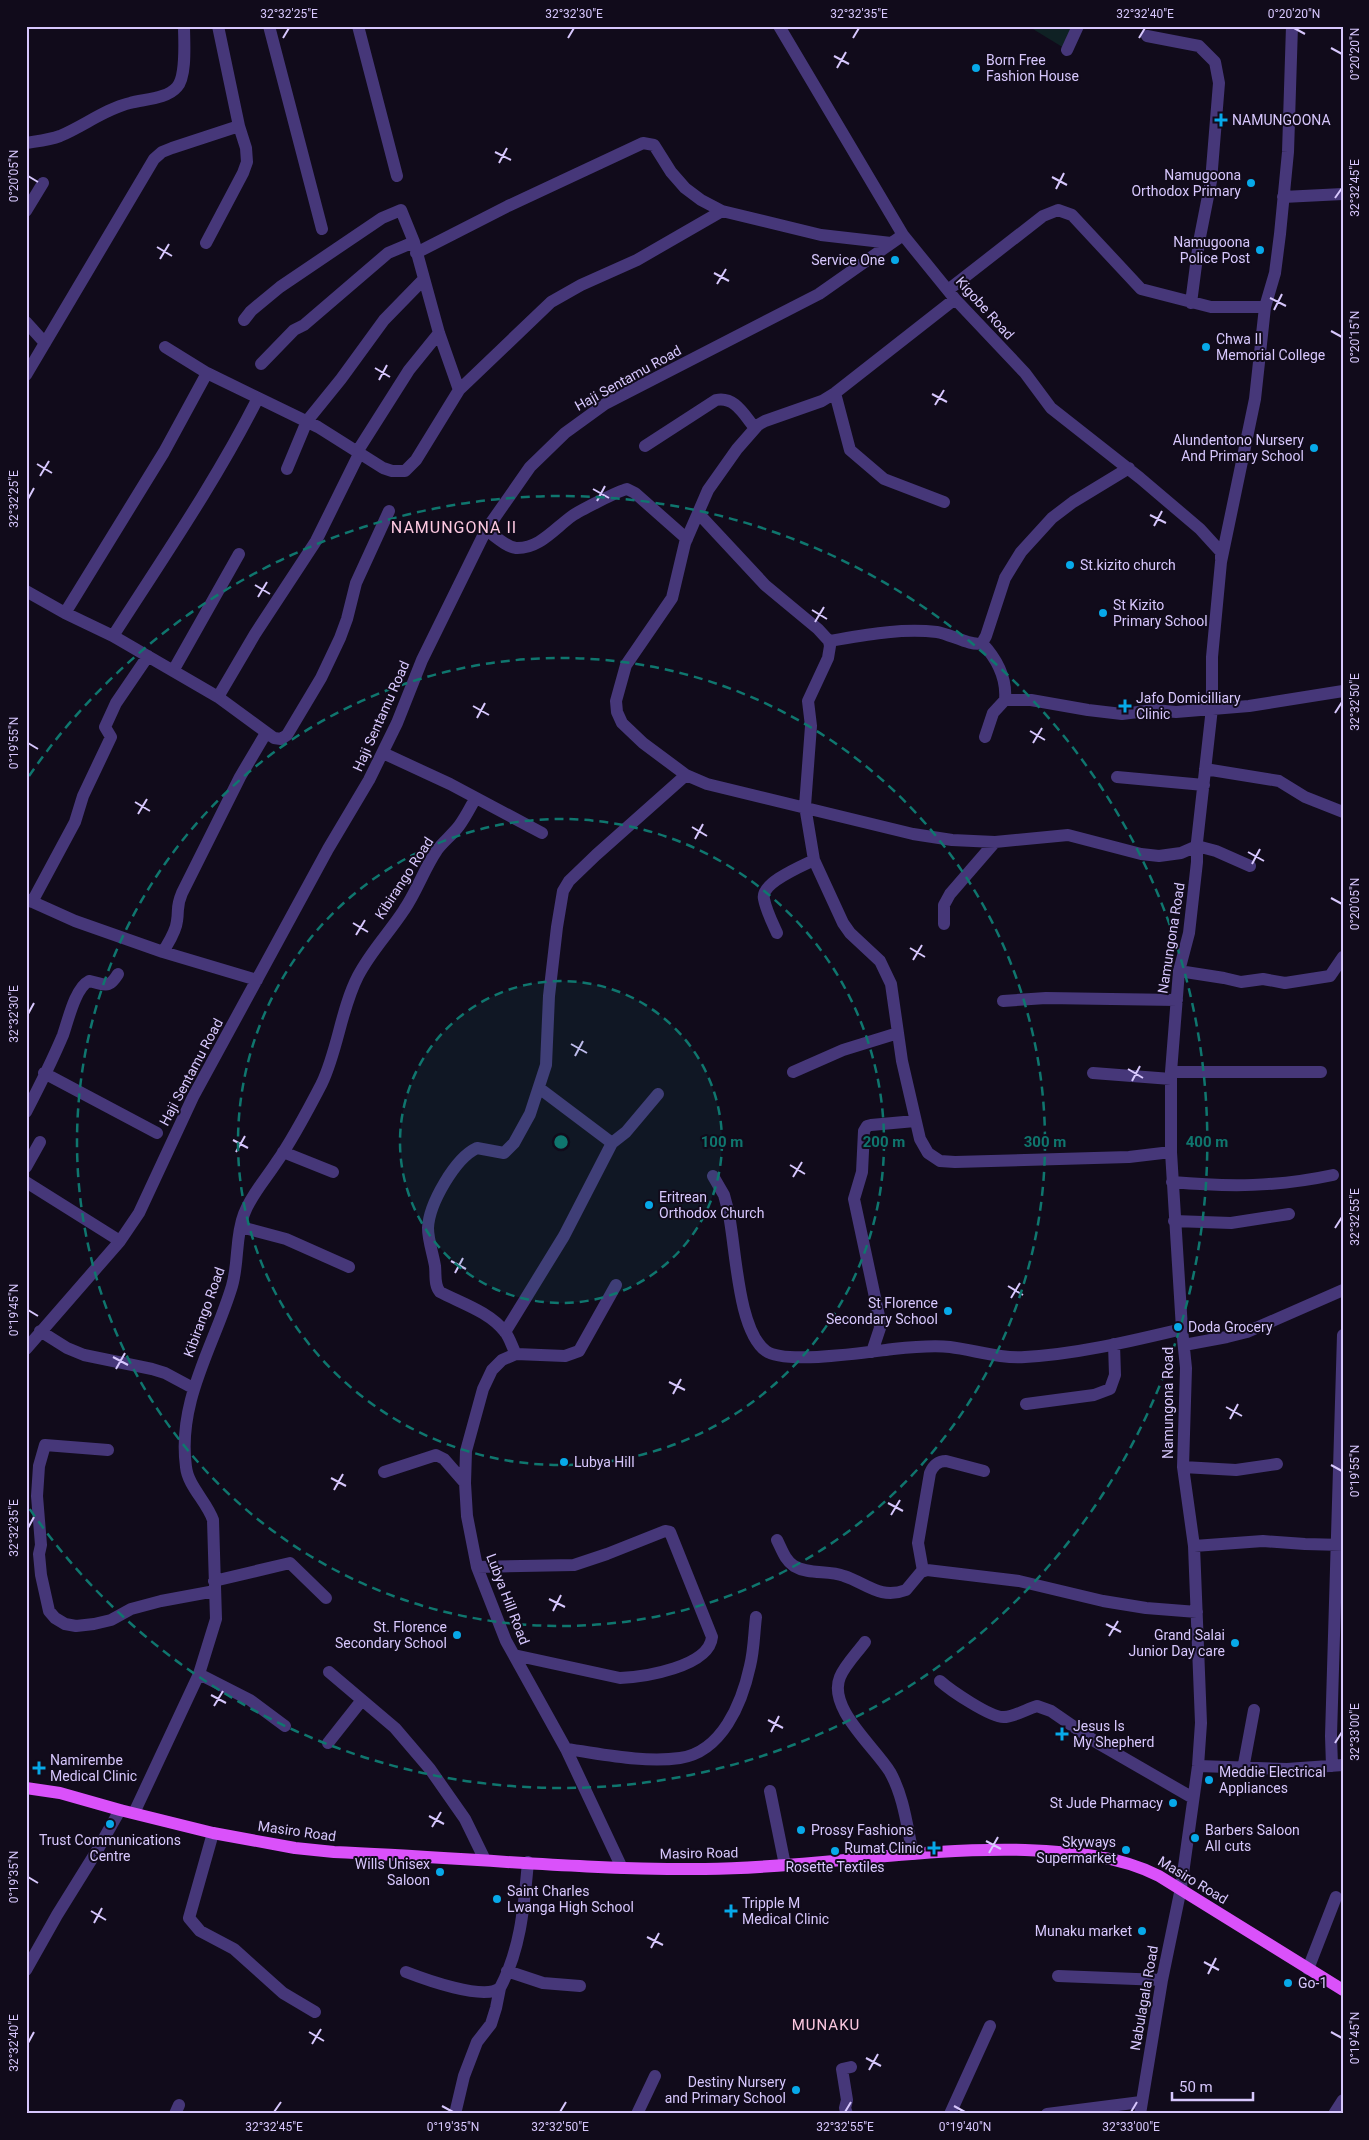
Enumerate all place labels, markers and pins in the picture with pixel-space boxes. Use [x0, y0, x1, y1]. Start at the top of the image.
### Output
place label: Born Free Fashion House [986, 52, 1079, 84]
marker: Born Free Fashion House [970, 62, 982, 74]
place label: NAMUNGOONA [1232, 112, 1331, 128]
marker: NAMUNGOONA [1214, 113, 1228, 127]
place label: Namugoona Orthodox Primary [1131, 167, 1241, 199]
marker: Namugoona Orthodox Primary [1245, 177, 1257, 189]
place label: Namugoona Police Post [1173, 234, 1250, 266]
marker: Namugoona Police Post [1254, 244, 1266, 256]
place label: Service One [811, 252, 885, 268]
marker: Service One [889, 254, 901, 266]
place label: Chwa II Memorial College [1216, 331, 1325, 363]
marker: Chwa II Memorial College [1200, 341, 1212, 353]
place label: Alundentono Nursery And Primary School [1173, 432, 1304, 464]
marker: Alundentono Nursery And Primary School [1308, 442, 1320, 454]
place label: St.kizito church [1080, 557, 1176, 573]
marker: St.kizito church [1064, 559, 1076, 571]
place label: St Kizito Primary School [1113, 597, 1208, 629]
marker: St Kizito Primary School [1097, 607, 1109, 619]
place label: Jafo Domicilliary Clinic [1136, 690, 1241, 722]
marker: Jafo Domicilliary Clinic [1118, 699, 1132, 713]
centre of rings [552, 1133, 570, 1151]
place label: Eritrean Orthodox Church [659, 1189, 764, 1221]
marker: Eritrean Orthodox Church [643, 1199, 655, 1211]
place label: St Florence Secondary School [826, 1295, 938, 1327]
marker: St Florence Secondary School [942, 1305, 954, 1317]
place label: Doda Grocery [1188, 1319, 1273, 1335]
marker: Doda Grocery [1172, 1321, 1184, 1333]
place label: Lubya Hill [574, 1454, 635, 1470]
marker: Lubya Hill [558, 1456, 570, 1468]
place label: St. Florence Secondary School [335, 1619, 447, 1651]
place label: Grand Salai Junior Day care [1128, 1627, 1225, 1659]
marker: St. Florence Secondary School [451, 1629, 463, 1641]
marker: Grand Salai Junior Day care [1229, 1637, 1241, 1649]
place label: Jesus Is My Shepherd [1073, 1718, 1154, 1750]
marker: Jesus Is My Shepherd [1055, 1727, 1069, 1741]
place label: Namirembe Medical Clinic [50, 1752, 137, 1784]
marker: Namirembe Medical Clinic [32, 1761, 46, 1775]
place label: Meddie Electrical Appliances [1219, 1764, 1326, 1796]
marker: Meddie Electrical Appliances [1203, 1774, 1215, 1786]
place label: St Jude Pharmacy [1050, 1795, 1163, 1811]
marker: St Jude Pharmacy [1167, 1797, 1179, 1809]
marker: Trust Communications Centre [104, 1818, 116, 1830]
place label: Prossy Fashions [811, 1822, 913, 1838]
place label: Barbers Saloon All cuts [1205, 1822, 1300, 1854]
marker: Prossy Fashions [795, 1824, 807, 1836]
place label: Trust Communications Centre [39, 1832, 181, 1864]
marker: Barbers Saloon All cuts [1189, 1832, 1201, 1844]
place label: Skyways Supermarket [1036, 1834, 1116, 1866]
place label: Rumat Clinic [844, 1840, 923, 1856]
marker: Rumat Clinic [927, 1841, 941, 1855]
marker: Skyways Supermarket [1120, 1844, 1132, 1856]
marker: Rosette Textiles [829, 1845, 841, 1857]
place label: Wills Unisex Saloon [355, 1856, 430, 1888]
place label: Rosette Textiles [785, 1859, 885, 1875]
marker: Wills Unisex Saloon [434, 1866, 446, 1878]
place label: Saint Charles Lwanga High School [507, 1883, 634, 1915]
marker: Saint Charles Lwanga High School [491, 1893, 503, 1905]
place label: Tripple M Medical Clinic [742, 1895, 829, 1927]
marker: Tripple M Medical Clinic [724, 1904, 738, 1918]
place label: Munaku market [1035, 1923, 1132, 1939]
marker: Munaku market [1136, 1925, 1148, 1937]
place label: Go-1 [1298, 1975, 1327, 1991]
marker: Go-1 [1282, 1977, 1294, 1989]
place label: Destiny Nursery and Primary School [665, 2074, 786, 2106]
marker: Destiny Nursery and Primary School [790, 2084, 802, 2096]

